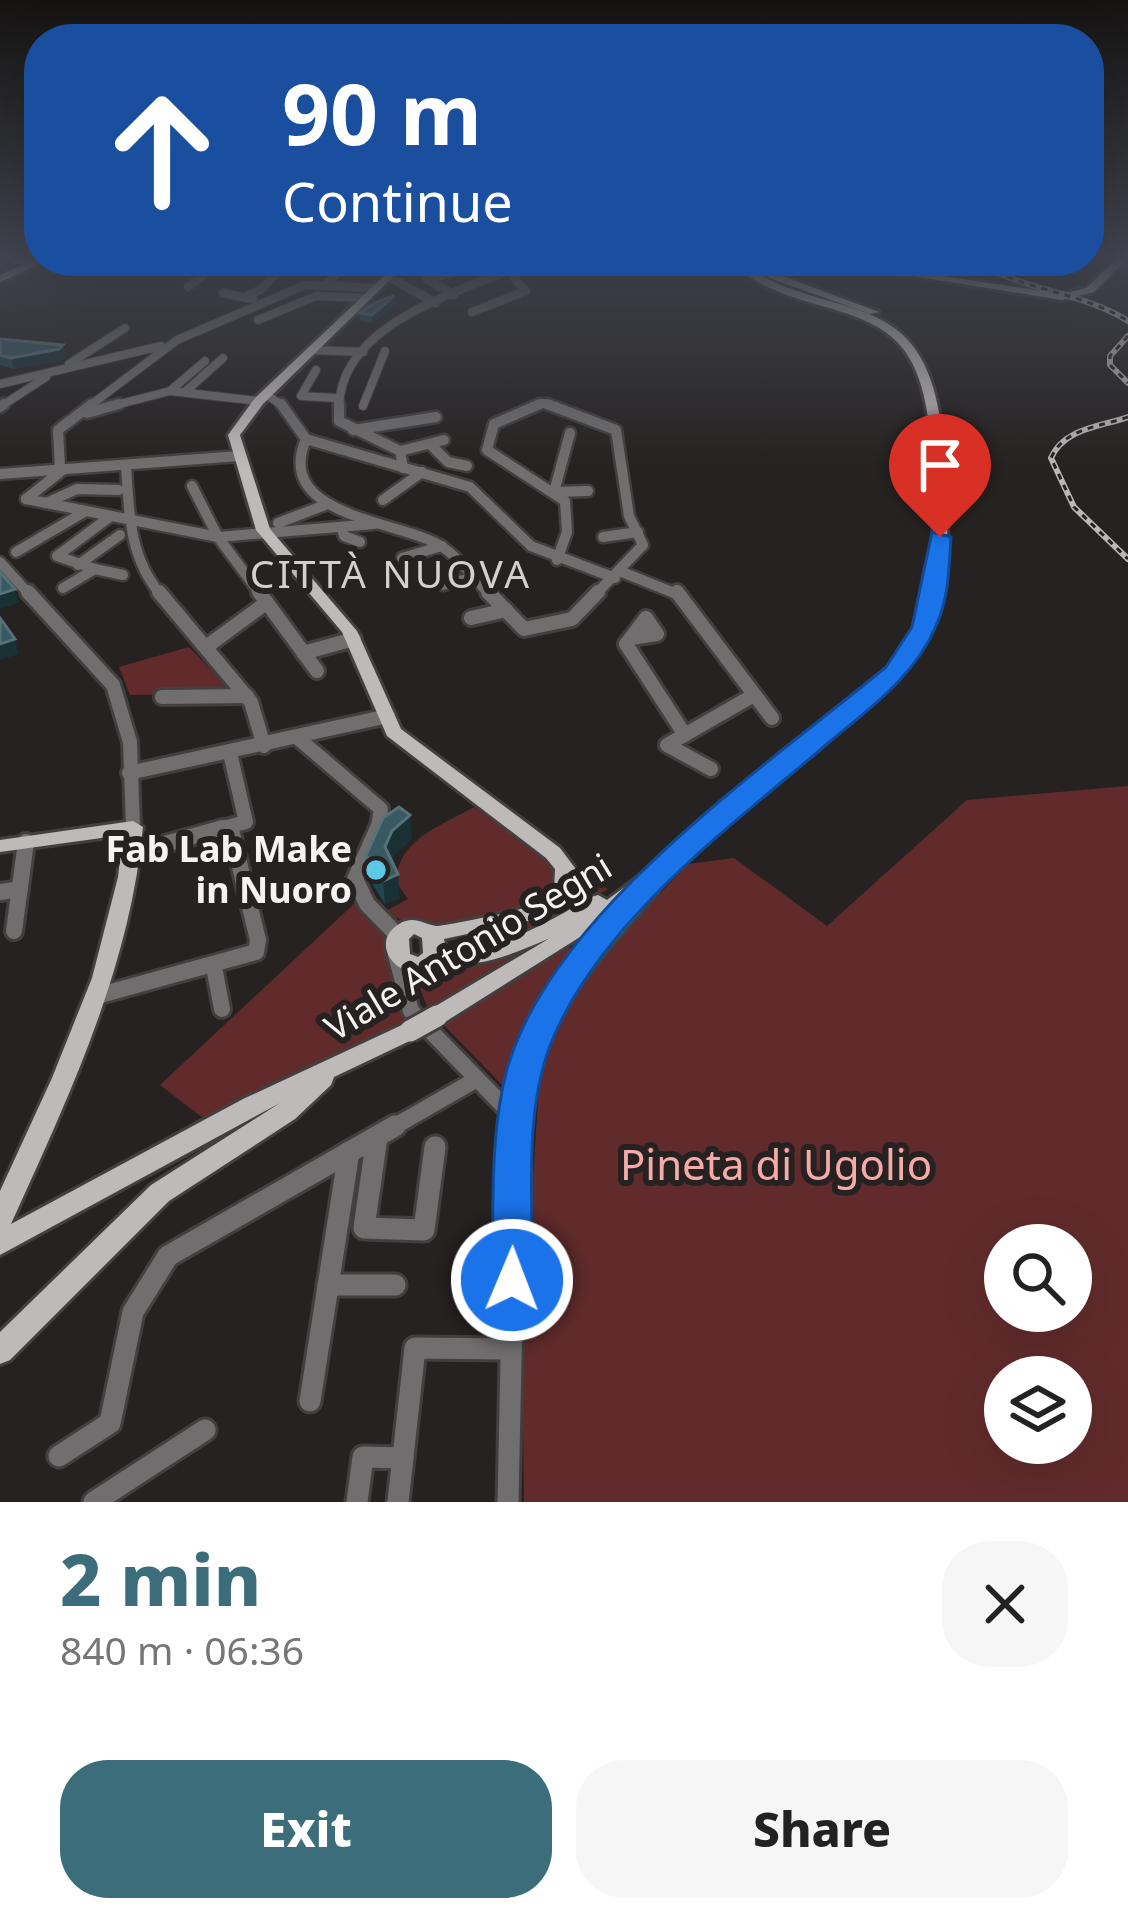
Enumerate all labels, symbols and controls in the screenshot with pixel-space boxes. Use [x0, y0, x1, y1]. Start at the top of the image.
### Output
text: 90 m [282, 55, 482, 170]
icon: ahead [84, 72, 240, 228]
text: Continue [282, 164, 513, 238]
pin [889, 414, 991, 537]
icon: arrive [907, 432, 973, 498]
district label: CITTÀ NUOVA [250, 546, 532, 599]
place label: Fab Lab Make in Nuoro [105, 824, 352, 914]
street label: Viale Antonio Segni [315, 841, 620, 1052]
marker: Fab Lab Make in Nuoro [363, 857, 389, 883]
park label: Pineta di Ugolio [620, 1135, 932, 1192]
position arrow [449, 1217, 575, 1343]
map controls [984, 1224, 1092, 1464]
button: search [984, 1224, 1092, 1332]
button: layers [984, 1356, 1092, 1464]
text: 2 min [60, 1529, 261, 1627]
button: close [942, 1541, 1068, 1667]
text: 840 m · 06:36 [60, 1623, 304, 1676]
button: Exit [60, 1760, 552, 1898]
button: Share [576, 1760, 1068, 1898]

